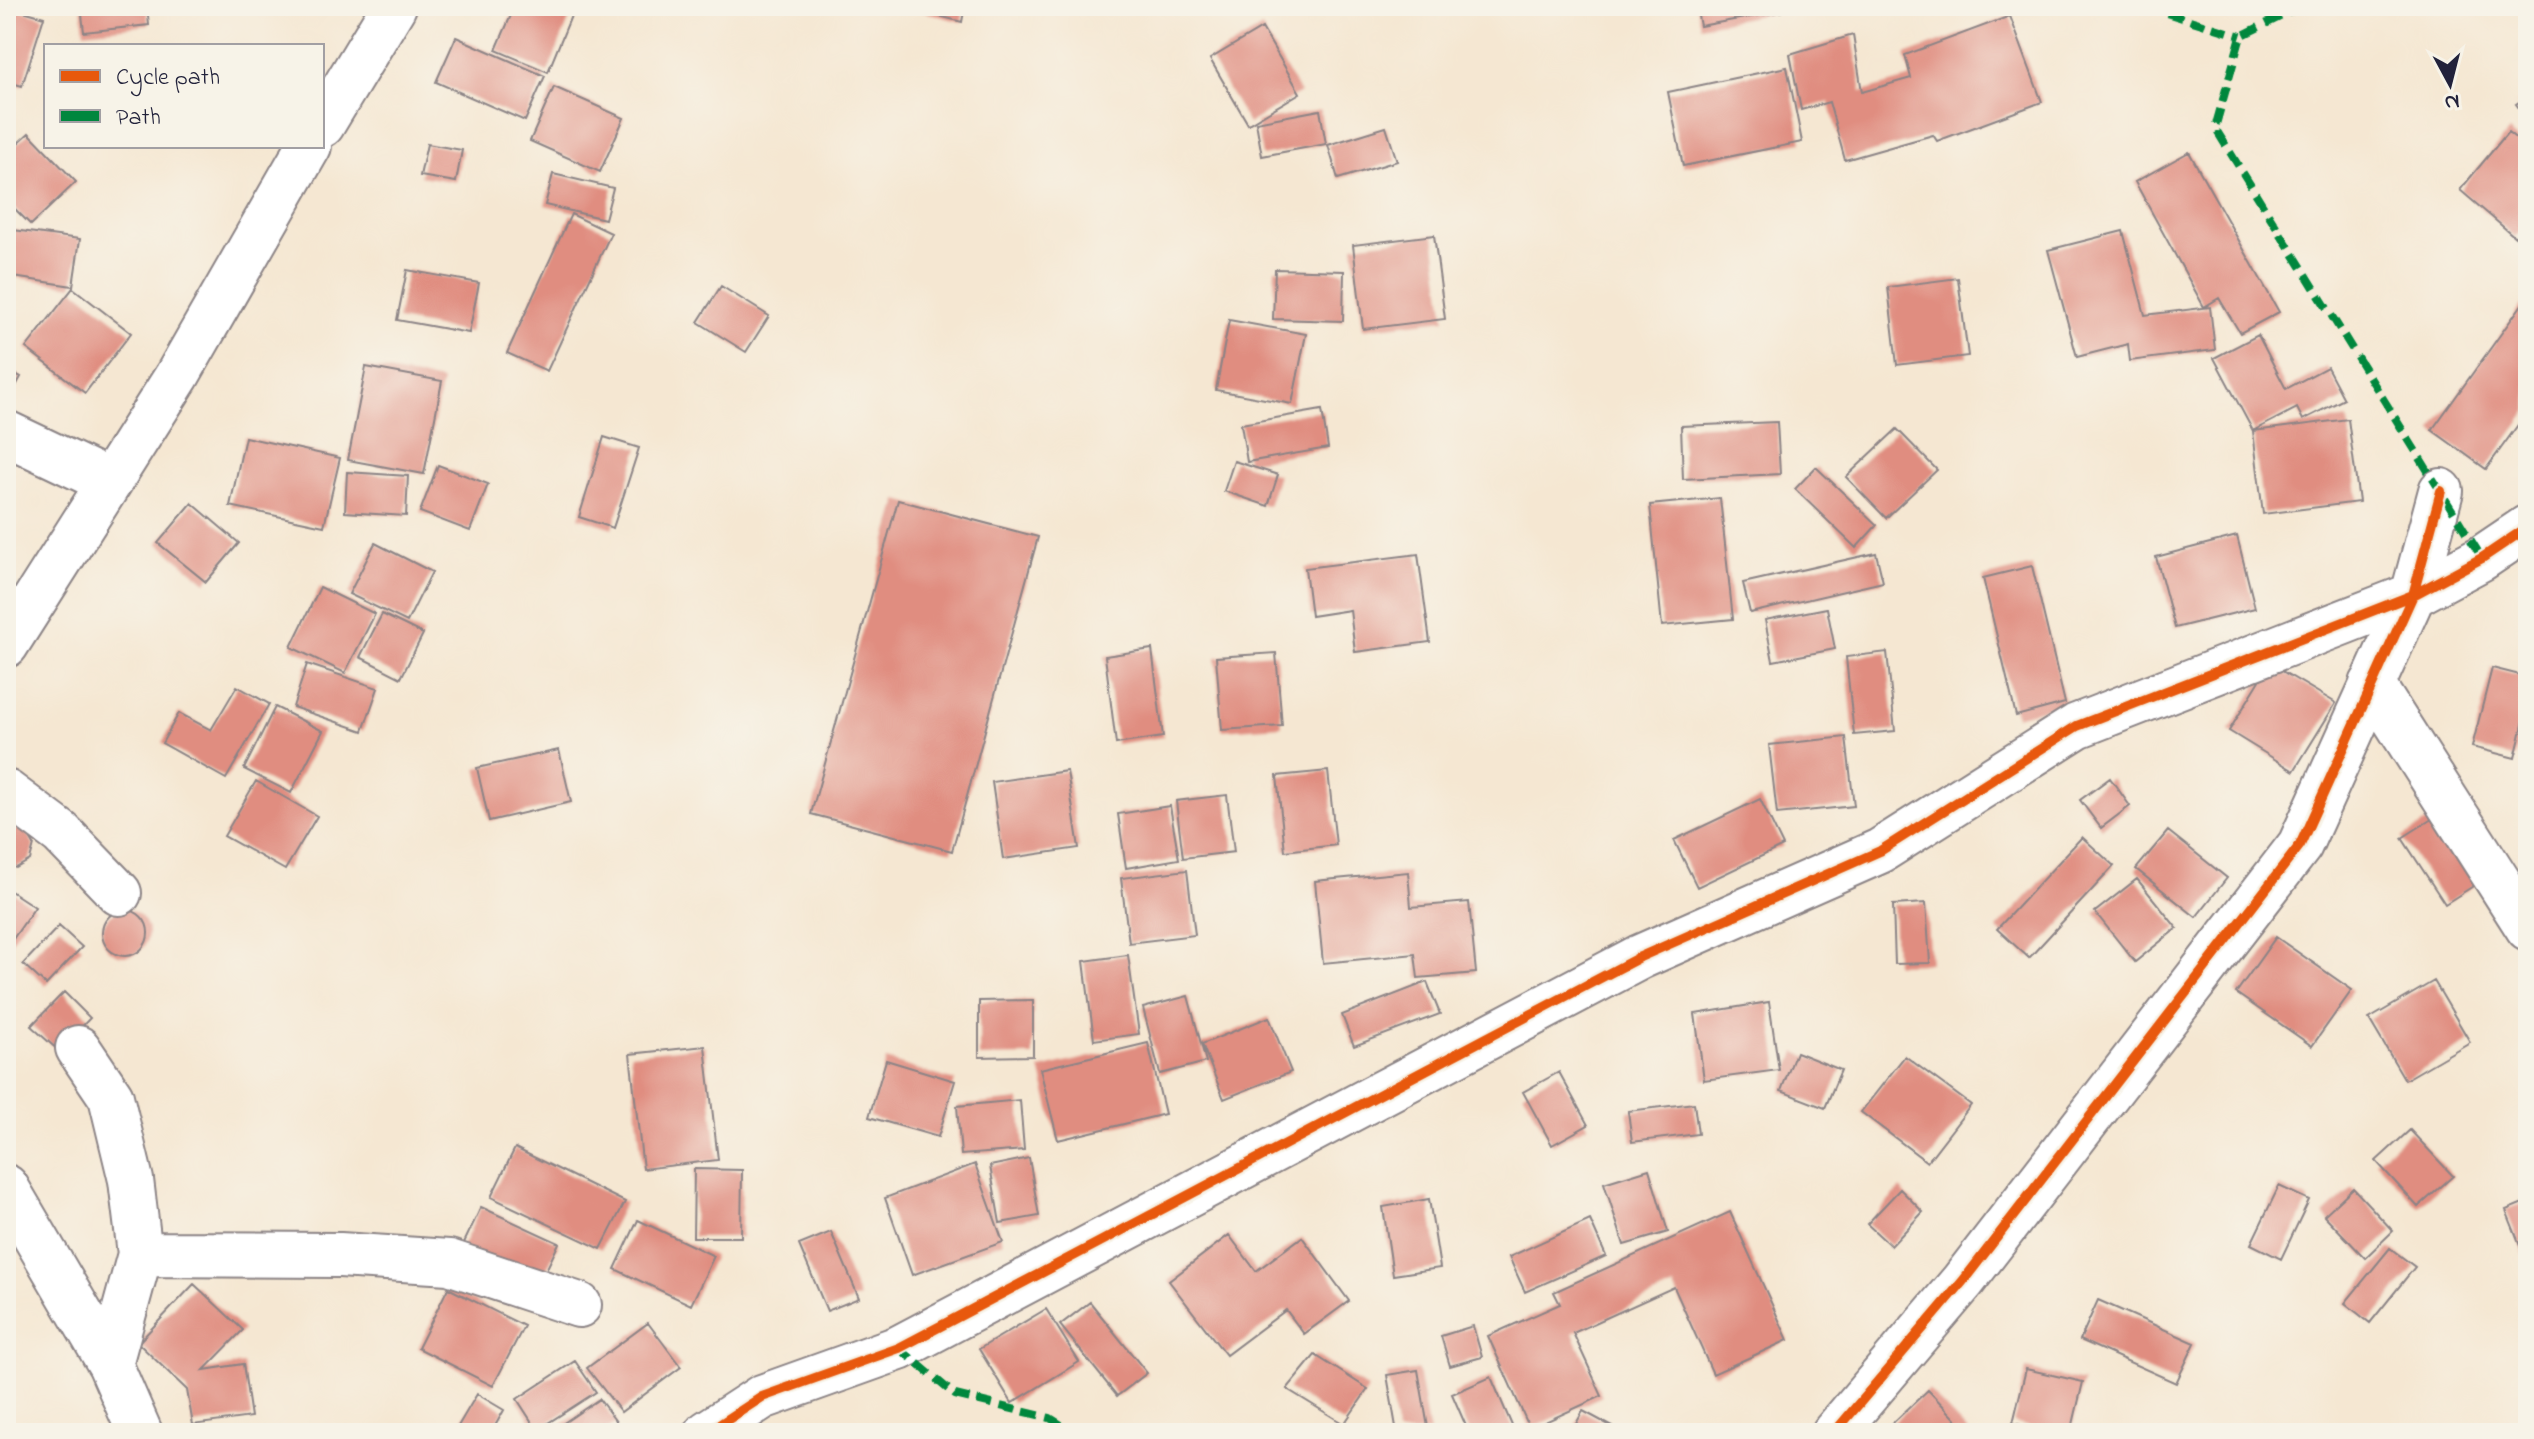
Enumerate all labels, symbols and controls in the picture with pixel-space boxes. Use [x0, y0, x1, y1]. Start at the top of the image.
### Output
legend [44, 44, 324, 148]
north arrow [2410, 44, 2490, 124]
text: Cycle path [116, 61, 220, 97]
text: N [2443, 84, 2461, 118]
text: Path [116, 101, 161, 136]

